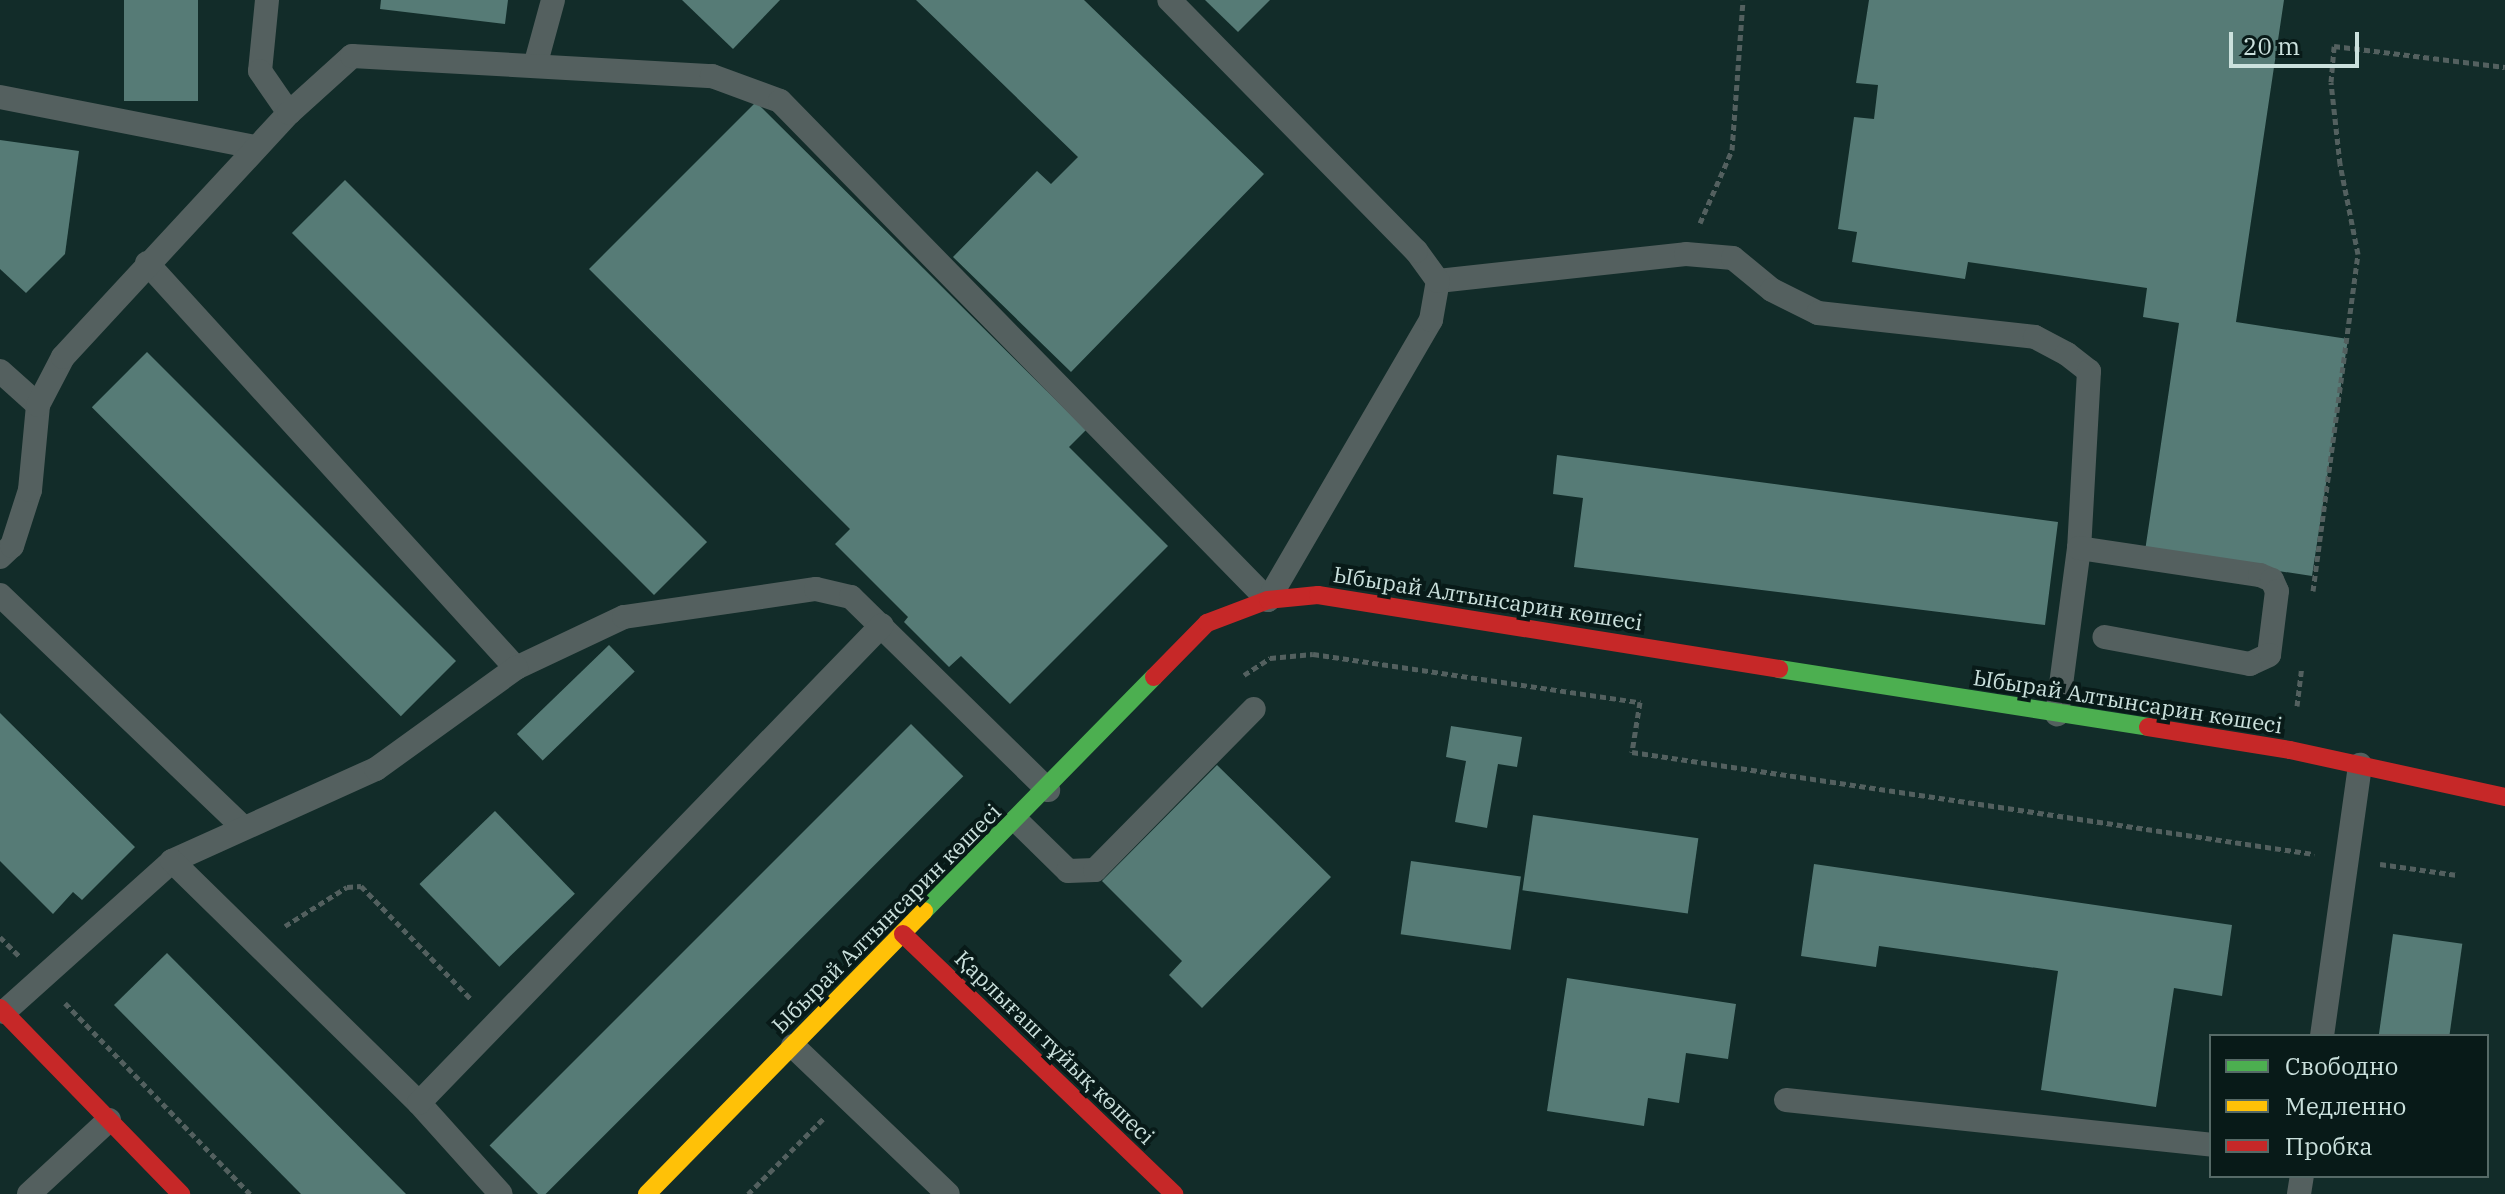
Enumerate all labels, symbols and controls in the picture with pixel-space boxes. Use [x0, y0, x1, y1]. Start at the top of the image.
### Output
scale bar [2233, 16, 2363, 66]
text: 20 m [2243, 30, 2300, 62]
street label: Ыбырай Алтынсарин көшесі [1332, 561, 1644, 635]
street label: Ыбырай Алтынсарин көшесі [1972, 664, 2284, 738]
street label: Ыбырай Алтынсарин көшесі [766, 798, 1006, 1038]
street label: Қарлығаш тұйық көшесі [950, 945, 1160, 1149]
legend [2209, 1034, 2489, 1178]
text: Свободно [2285, 1050, 2398, 1082]
text: Медленно [2285, 1090, 2406, 1122]
text: Пробка [2285, 1130, 2373, 1162]

